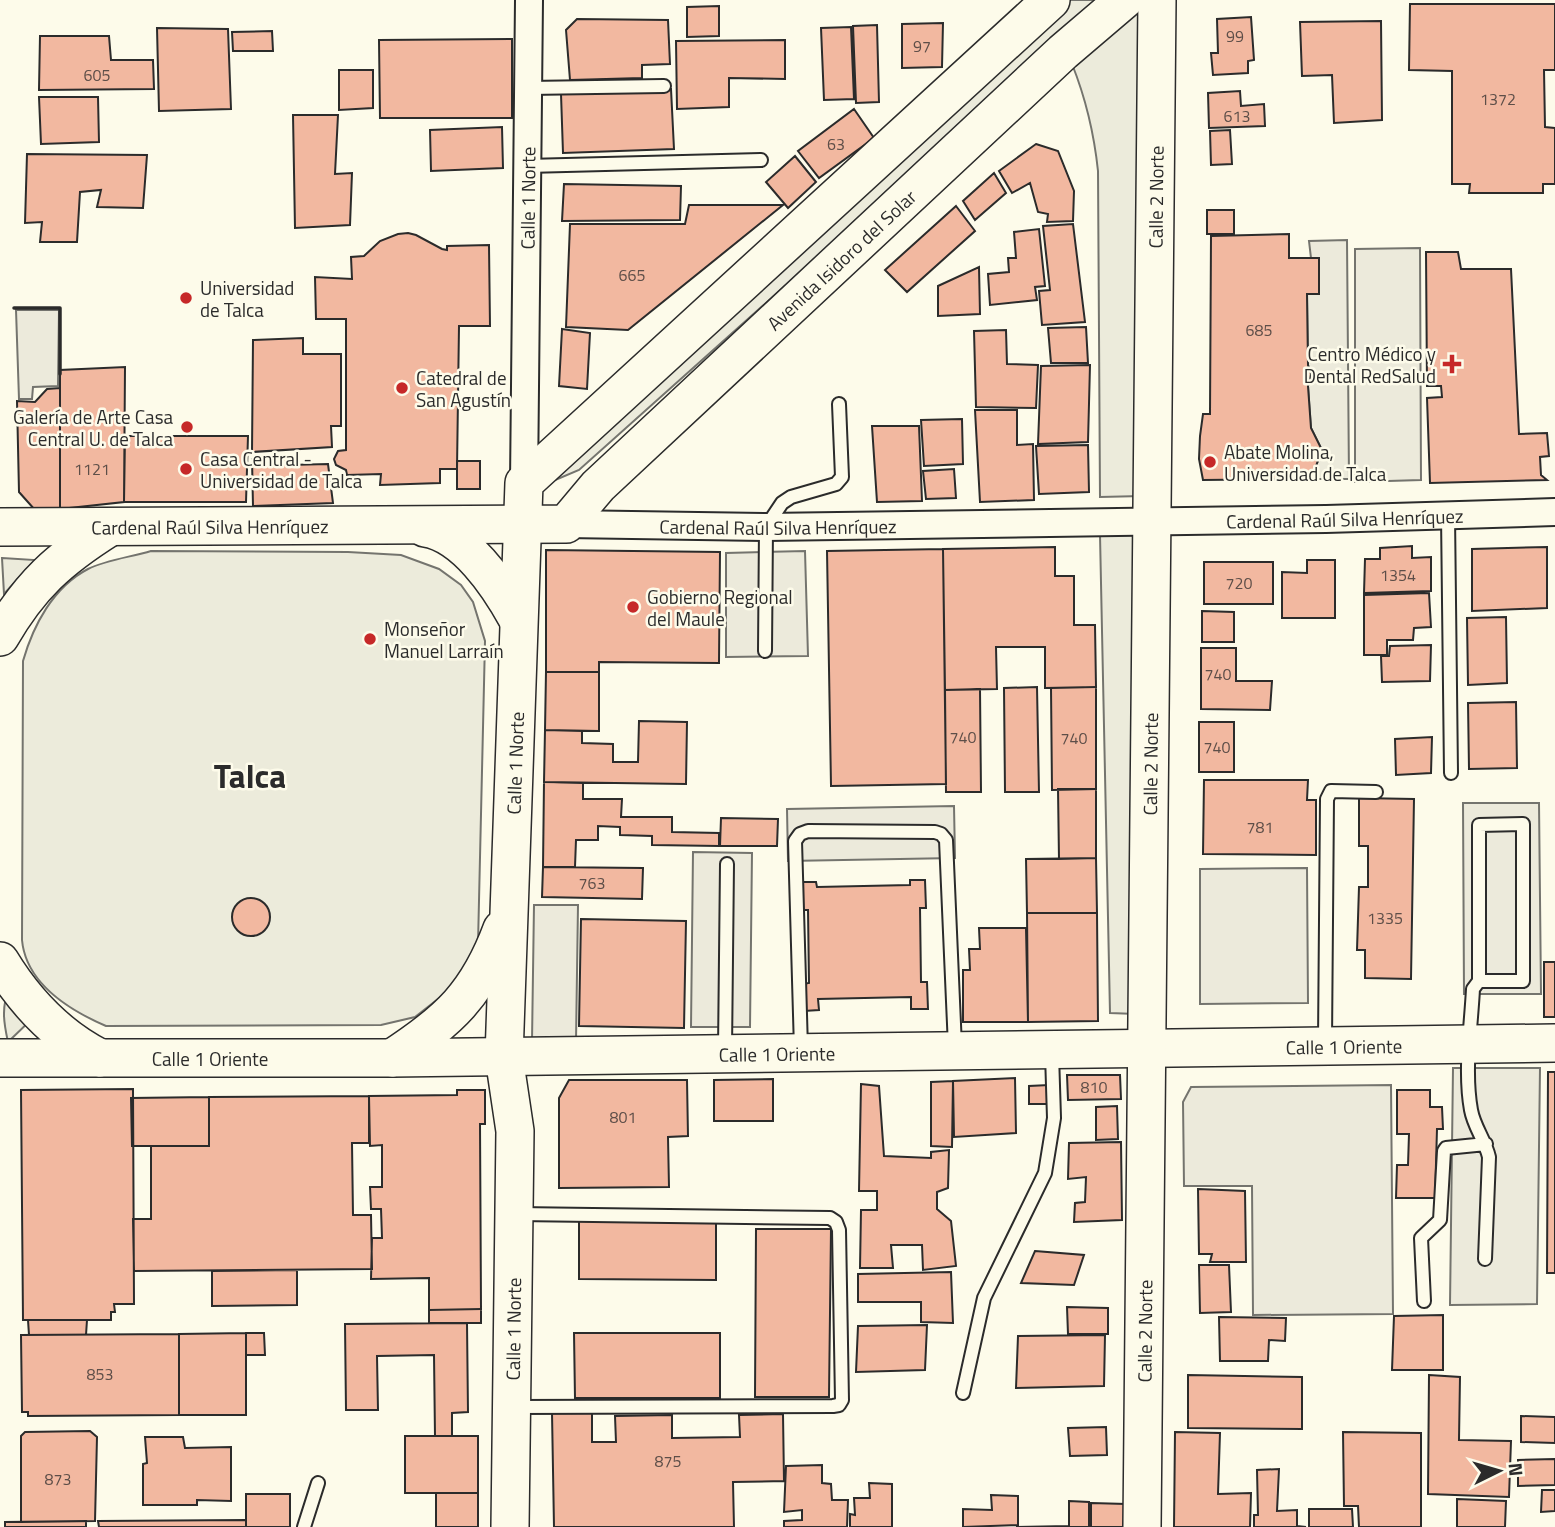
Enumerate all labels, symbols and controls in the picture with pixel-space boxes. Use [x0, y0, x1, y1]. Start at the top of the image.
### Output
house number: 99 [1226, 24, 1244, 48]
house number: 97 [913, 34, 931, 58]
house number: 605 [84, 63, 110, 87]
house number: 1372 [1480, 87, 1516, 111]
house number: 613 [1224, 104, 1250, 128]
house number: 63 [827, 132, 845, 156]
street label: Calle 2 Norte [1140, 145, 1170, 249]
street label: Calle 1 Norte [512, 146, 542, 250]
street label: Avenida Isidoro del Solar [760, 182, 923, 336]
house number: 665 [619, 263, 645, 287]
place label: Universidad de Talca [200, 273, 294, 324]
marker: Universidad de Talca [178, 290, 194, 306]
house number: 685 [1246, 318, 1272, 342]
place label: Centro Médico y Dental RedSalud [1304, 339, 1436, 390]
marker: Centro Médico y Dental RedSalud [1442, 354, 1462, 374]
place label: Catedral de San Agustín [416, 363, 511, 414]
marker: Catedral de San Agustín [394, 380, 410, 396]
place label: Galería de Arte Casa Central U. de Talca [13, 402, 173, 453]
marker: Galería de Arte Casa Central U. de Talca [179, 419, 195, 435]
place label: Abate Molina, Universidad de Talca [1224, 437, 1387, 488]
place label: Casa Central - Universidad de Talca [200, 444, 363, 495]
marker: Abate Molina, Universidad de Talca [1202, 454, 1218, 470]
house number: 1121 [74, 457, 110, 481]
marker: Casa Central - Universidad de Talca [178, 461, 194, 477]
street label: Cardenal Raúl Silva Henríquez [1226, 500, 1464, 535]
street label: Cardenal Raúl Silva Henríquez [91, 511, 329, 541]
street label: Cardenal Raúl Silva Henríquez [659, 511, 897, 542]
house number: 1354 [1380, 563, 1416, 587]
house number: 720 [1226, 571, 1252, 595]
place label: Gobierno Regional del Maule [647, 582, 793, 633]
marker: Gobierno Regional del Maule [625, 599, 641, 615]
place label: Monseñor Manuel Larraín [384, 614, 504, 665]
marker: Monseñor Manuel Larraín [362, 631, 378, 647]
house number: 740 [1205, 662, 1231, 686]
street label: Calle 1 Norte [498, 711, 531, 815]
street label: Calle 2 Norte [1134, 712, 1164, 816]
house number: 740 [950, 725, 976, 749]
house number: 740 [1061, 726, 1087, 750]
house number: 740 [1204, 735, 1230, 759]
district label: Talca [214, 751, 286, 801]
house number: 781 [1247, 815, 1273, 839]
house number: 763 [579, 871, 605, 895]
house number: 1335 [1367, 906, 1403, 930]
street label: Calle 1 Oriente [1285, 1030, 1402, 1061]
street label: Calle 1 Oriente [718, 1038, 835, 1068]
street label: Calle 1 Oriente [152, 1044, 268, 1073]
house number: 810 [1081, 1075, 1107, 1099]
house number: 801 [610, 1105, 636, 1129]
street label: Calle 1 Norte [497, 1277, 528, 1381]
street label: Calle 2 Norte [1129, 1279, 1159, 1383]
house number: 853 [87, 1362, 113, 1386]
north arrow [1464, 1436, 1534, 1506]
house number: 875 [655, 1449, 681, 1473]
text: N [1501, 1462, 1531, 1477]
house number: 873 [45, 1467, 71, 1491]

